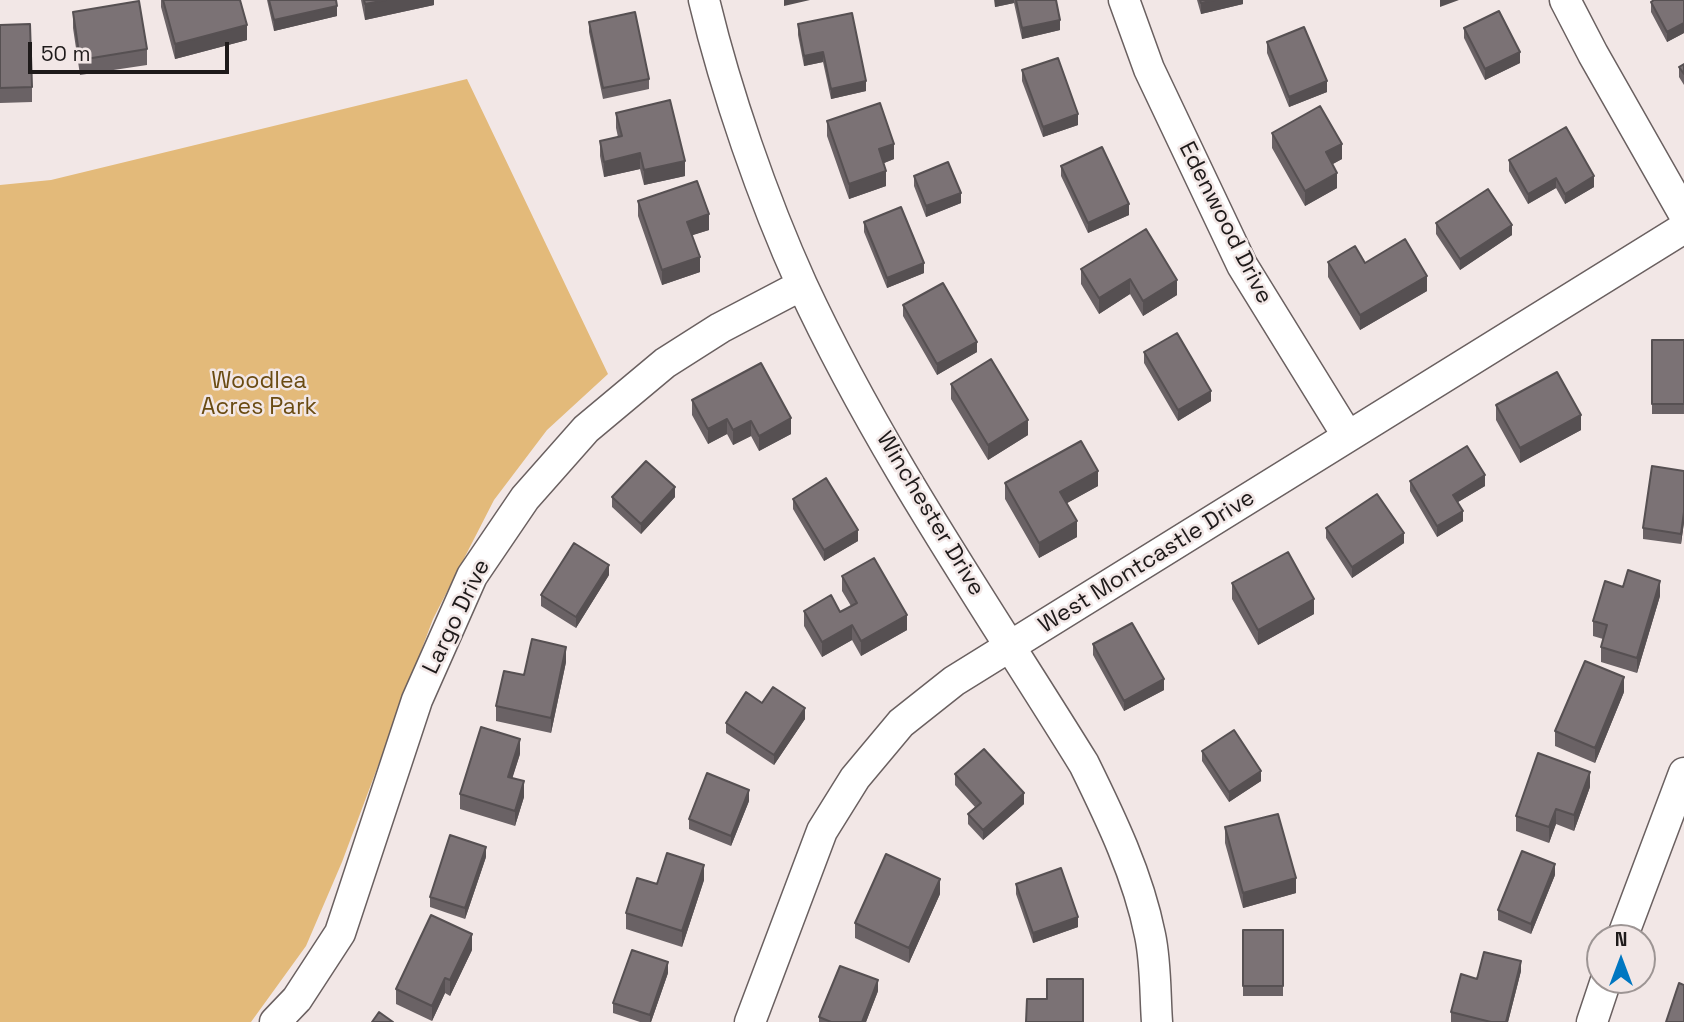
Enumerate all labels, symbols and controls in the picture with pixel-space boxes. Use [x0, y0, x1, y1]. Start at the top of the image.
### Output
scale bar [32, 28, 233, 72]
text: 50 m [41, 40, 91, 67]
street label: Edenwood Drive [1172, 138, 1278, 308]
park label: Woodlea Acres Park [201, 368, 317, 422]
street label: Winchester Drive [870, 427, 990, 601]
street label: West Montcastle Drive [1034, 484, 1260, 640]
street label: Largo Drive [417, 555, 497, 679]
north arrow [1586, 924, 1656, 994]
text: N [1615, 927, 1627, 952]

